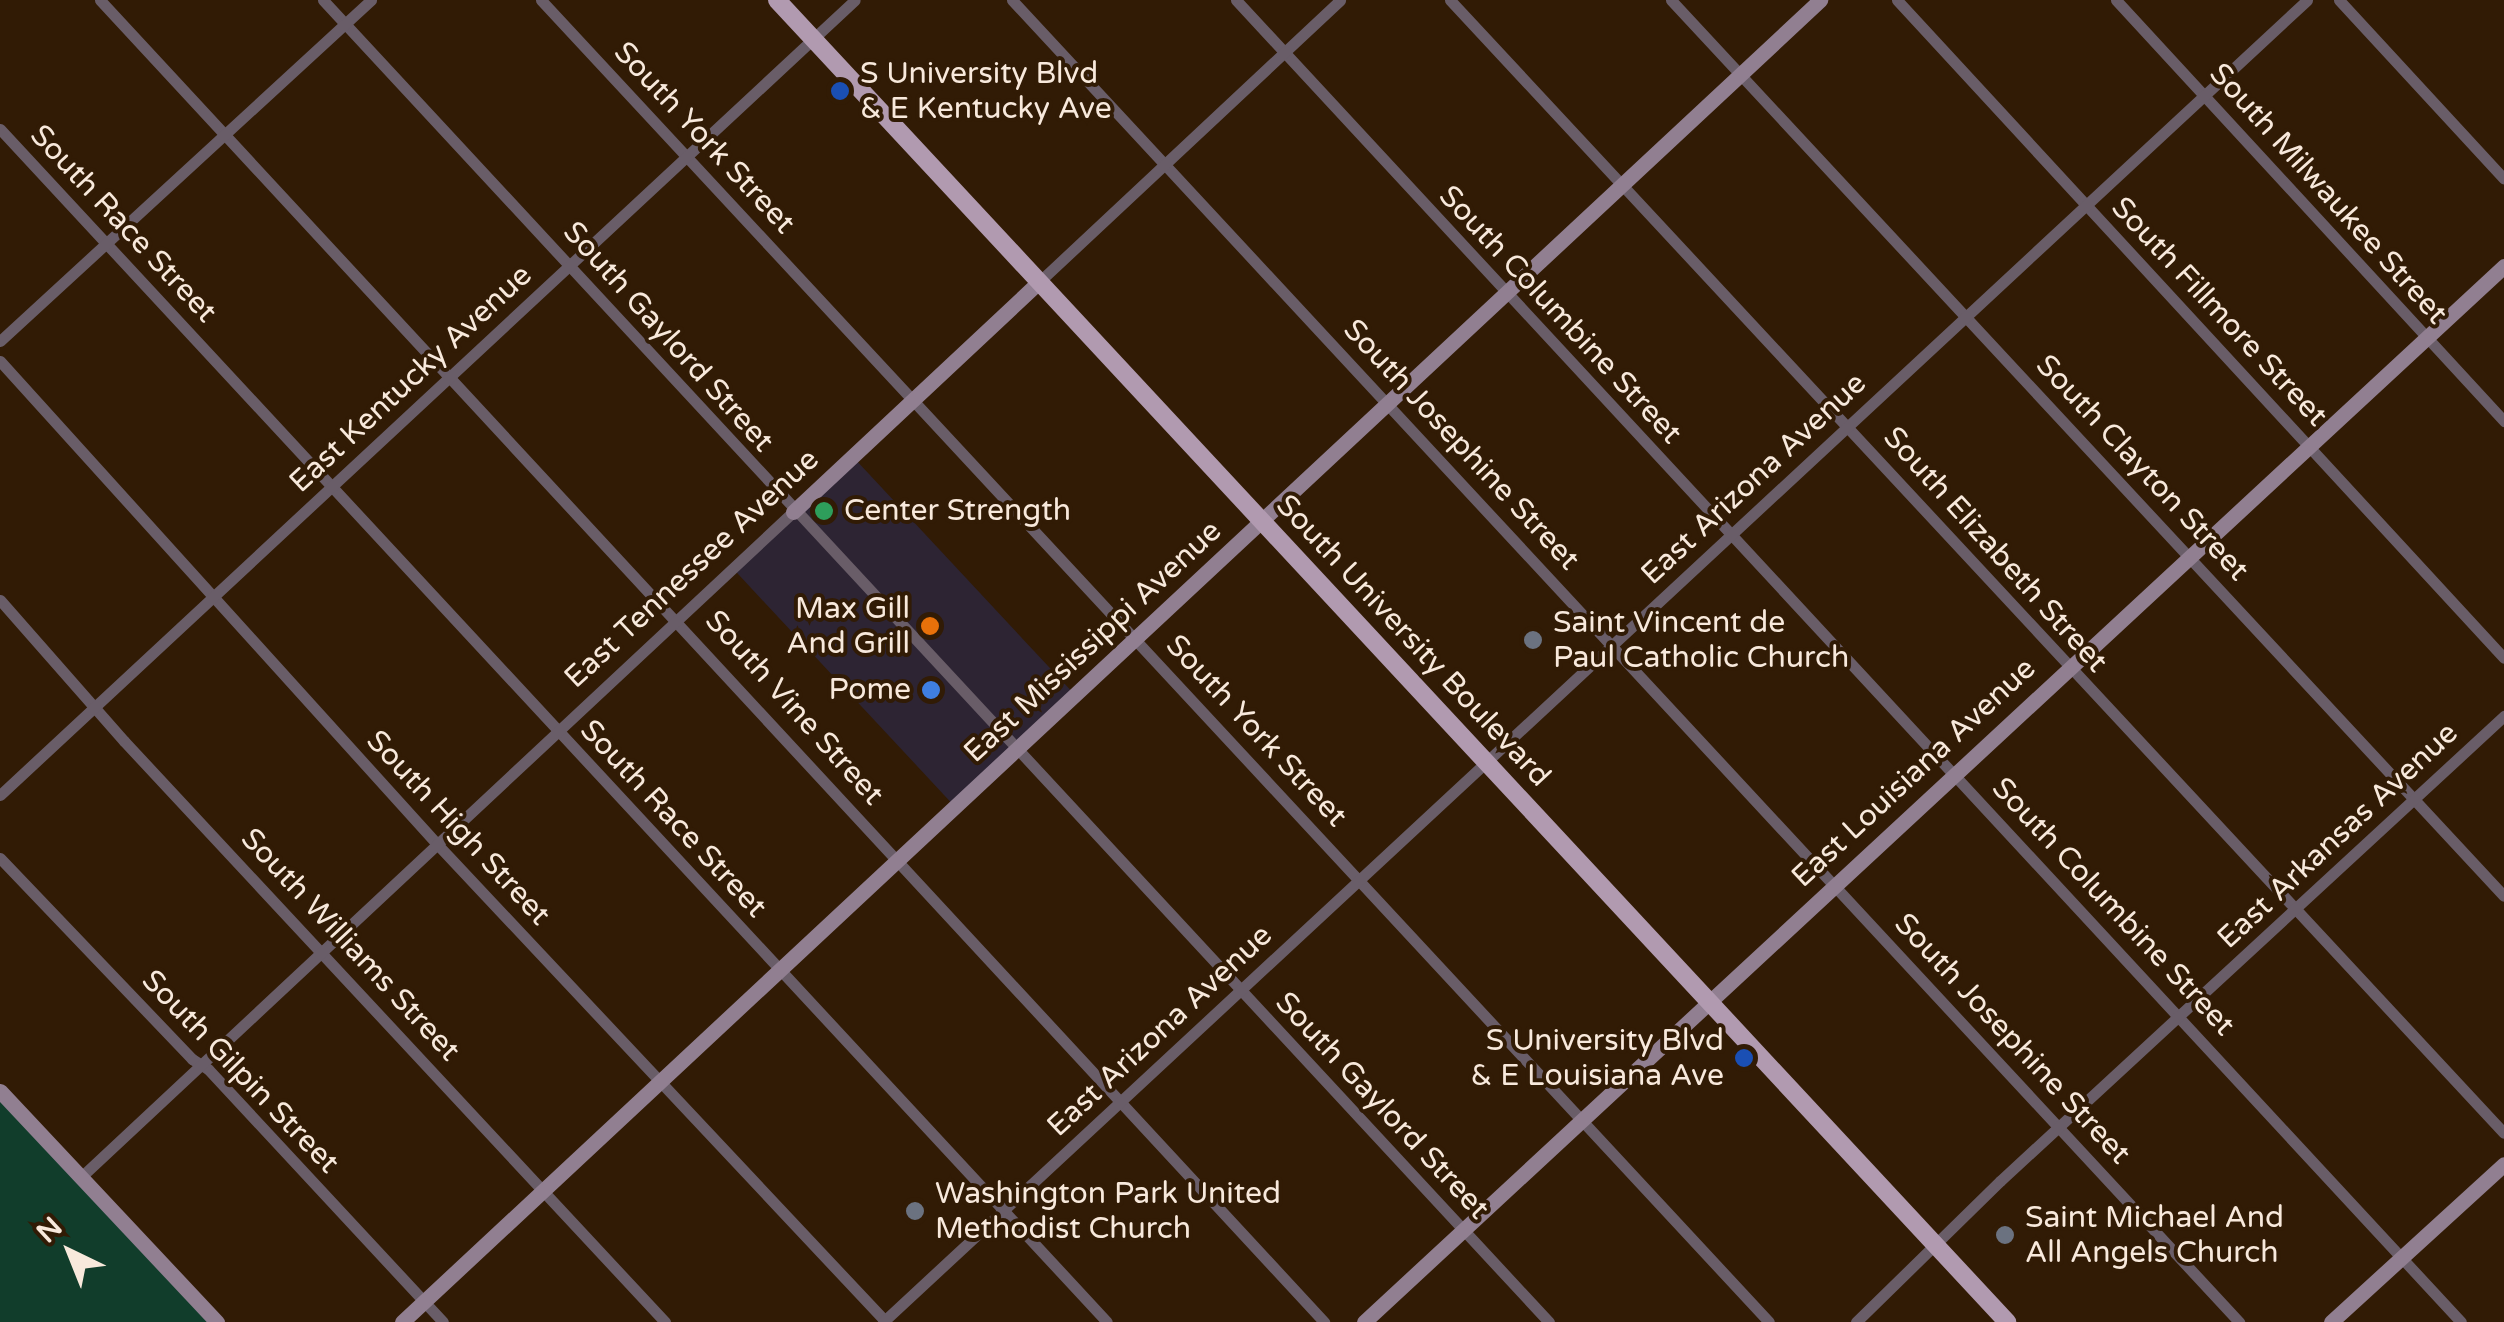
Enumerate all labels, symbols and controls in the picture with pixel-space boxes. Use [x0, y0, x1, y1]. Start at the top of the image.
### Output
street label: South York Street [606, 35, 802, 241]
place label: S University Blvd & E Kentucky Ave [860, 56, 1112, 126]
street label: South Milwaukee Street [2201, 56, 2455, 332]
marker: S University Blvd & E Kentucky Ave [829, 80, 851, 102]
street label: South Race Street [22, 118, 224, 330]
street label: South Columbine Street [1431, 179, 1689, 451]
street label: South Fillmore Street [2103, 190, 2335, 434]
street label: South Gaylord Street [555, 215, 781, 459]
street label: East Kentucky Avenue [283, 258, 539, 500]
street label: South Josephine Street [1335, 312, 1587, 578]
street label: South Clayton Street [2028, 348, 2256, 588]
street label: East Arizona Avenue [1634, 366, 1874, 592]
street label: South Elizabeth Street [1875, 420, 2115, 680]
street label: East Tennessee Avenue [558, 442, 826, 696]
street label: South University Boulevard [1268, 488, 1558, 794]
place label: Center Strength [844, 493, 1071, 529]
marker: Center Strength [813, 500, 835, 522]
street label: East Mississippi Avenue [957, 513, 1229, 771]
place label: Max Gill And Grill [786, 591, 910, 662]
street label: South Vine Street [697, 603, 891, 813]
place label: Saint Vincent de Paul Catholic Church [1553, 605, 1849, 676]
marker: Max Gill And Grill [919, 615, 941, 637]
street label: South York Street [1158, 628, 1354, 834]
marker: Saint Vincent de Paul Catholic Church [1522, 629, 1544, 651]
street label: East Louisiana Avenue [1785, 651, 2043, 895]
place label: Pome [829, 672, 911, 708]
marker: Pome [920, 679, 942, 701]
street label: South Race Street [572, 713, 774, 925]
street label: East Arkansas Avenue [2211, 715, 2465, 957]
street label: South High Street [359, 723, 557, 933]
street label: South Columbine Street [1984, 771, 2242, 1043]
street label: South Williams Street [233, 821, 467, 1069]
street label: South Josephine Street [1886, 906, 2138, 1172]
street label: East Arizona Avenue [1040, 918, 1280, 1144]
street label: South Gilpin Street [134, 963, 346, 1181]
street label: South Gaylord Street [1268, 985, 1496, 1227]
place label: S University Blvd & E Louisiana Ave [1470, 1023, 1724, 1094]
marker: S University Blvd & E Louisiana Ave [1733, 1047, 1755, 1069]
place label: Washington Park United Methodist Church [935, 1176, 1281, 1246]
marker: Washington Park United Methodist Church [904, 1200, 926, 1222]
place label: Saint Michael And All Angels Church [2025, 1200, 2284, 1270]
north arrow [20, 1202, 120, 1302]
text: N [30, 1210, 69, 1250]
marker: Saint Michael And All Angels Church [1994, 1224, 2016, 1246]

